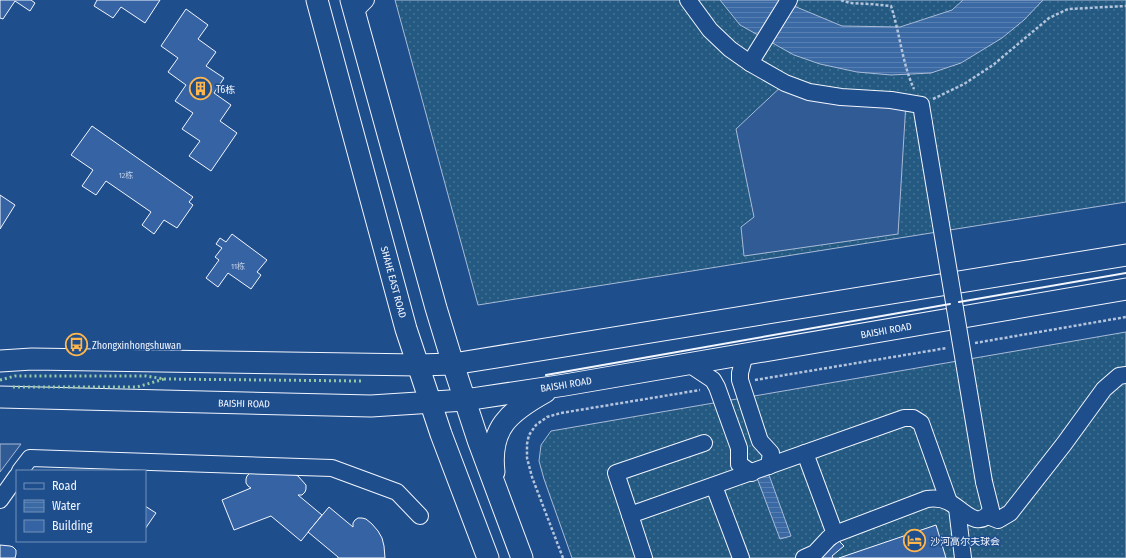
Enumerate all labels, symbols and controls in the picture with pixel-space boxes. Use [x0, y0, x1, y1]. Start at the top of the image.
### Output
building icon: T6栋 [187, 76, 213, 102]
place label: T6栋 [216, 84, 235, 96]
house number: 12栋 [119, 170, 133, 180]
street label: SHAHE EAST ROAD [378, 245, 408, 320]
house number: 11栋 [231, 261, 245, 271]
street label: BAISHI ROAD [860, 321, 913, 341]
bus stop icon: Zhongxinhongshuwan [64, 332, 90, 358]
place label: Zhongxinhongshuwan [92, 340, 181, 352]
street label: BAISHI ROAD [540, 375, 593, 395]
street label: BAISHI ROAD [218, 398, 270, 410]
legend [16, 470, 146, 542]
text: Road [52, 479, 77, 493]
text: Water [52, 499, 81, 513]
text: Building [52, 519, 93, 533]
hotel icon: 沙河高尔夫球会 [901, 528, 927, 554]
place label: 沙河高尔夫球会 [930, 536, 1000, 548]

